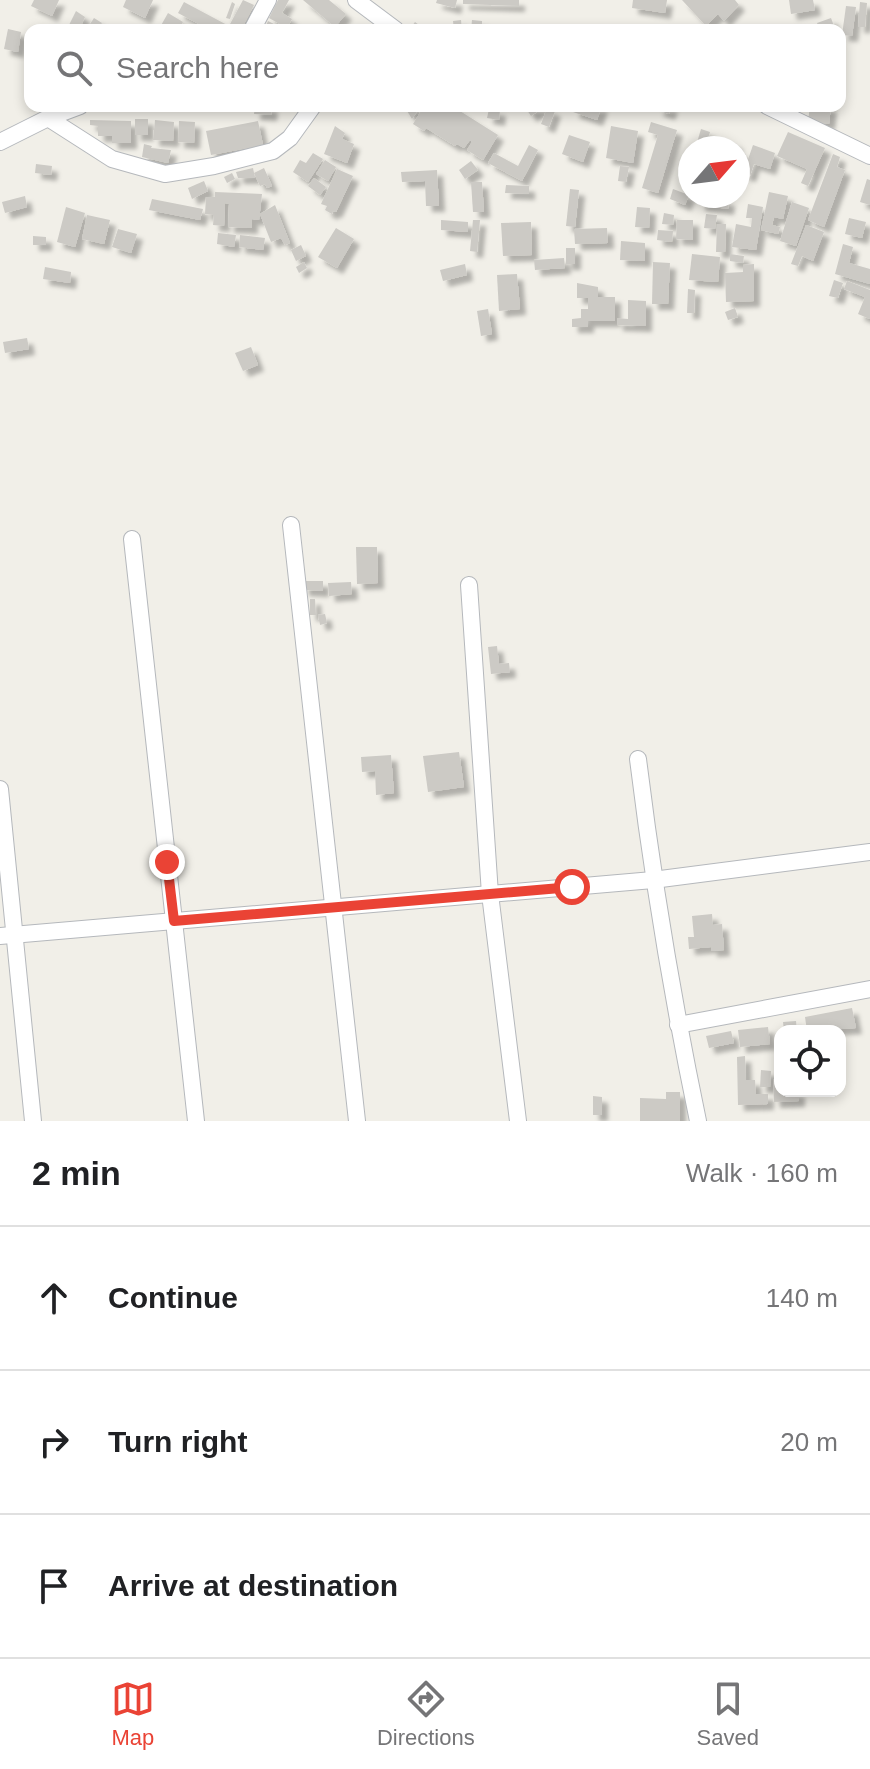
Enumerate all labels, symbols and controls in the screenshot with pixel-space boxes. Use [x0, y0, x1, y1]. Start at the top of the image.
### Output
search box [24, 24, 846, 112]
icon: search [52, 46, 96, 90]
text: Search here [116, 51, 279, 84]
north arrow [678, 136, 750, 208]
route end [149, 844, 185, 880]
route start [554, 869, 590, 905]
map controls [774, 1025, 846, 1097]
button: locate [774, 1025, 846, 1097]
text: 2 min [32, 1154, 121, 1192]
text: Walk · 160 m [686, 1158, 838, 1188]
icon: ahead [32, 1276, 76, 1320]
text: Continue [108, 1281, 238, 1314]
text: 140 m [766, 1283, 838, 1313]
icon: right [32, 1420, 76, 1464]
text: Turn right [108, 1425, 247, 1458]
text: 20 m [780, 1427, 838, 1457]
icon: arrive [32, 1564, 76, 1608]
text: Arrive at destination [108, 1569, 398, 1602]
tab: Map [111, 1677, 155, 1751]
tab: Directions [377, 1677, 475, 1751]
tab: Saved [697, 1677, 759, 1751]

